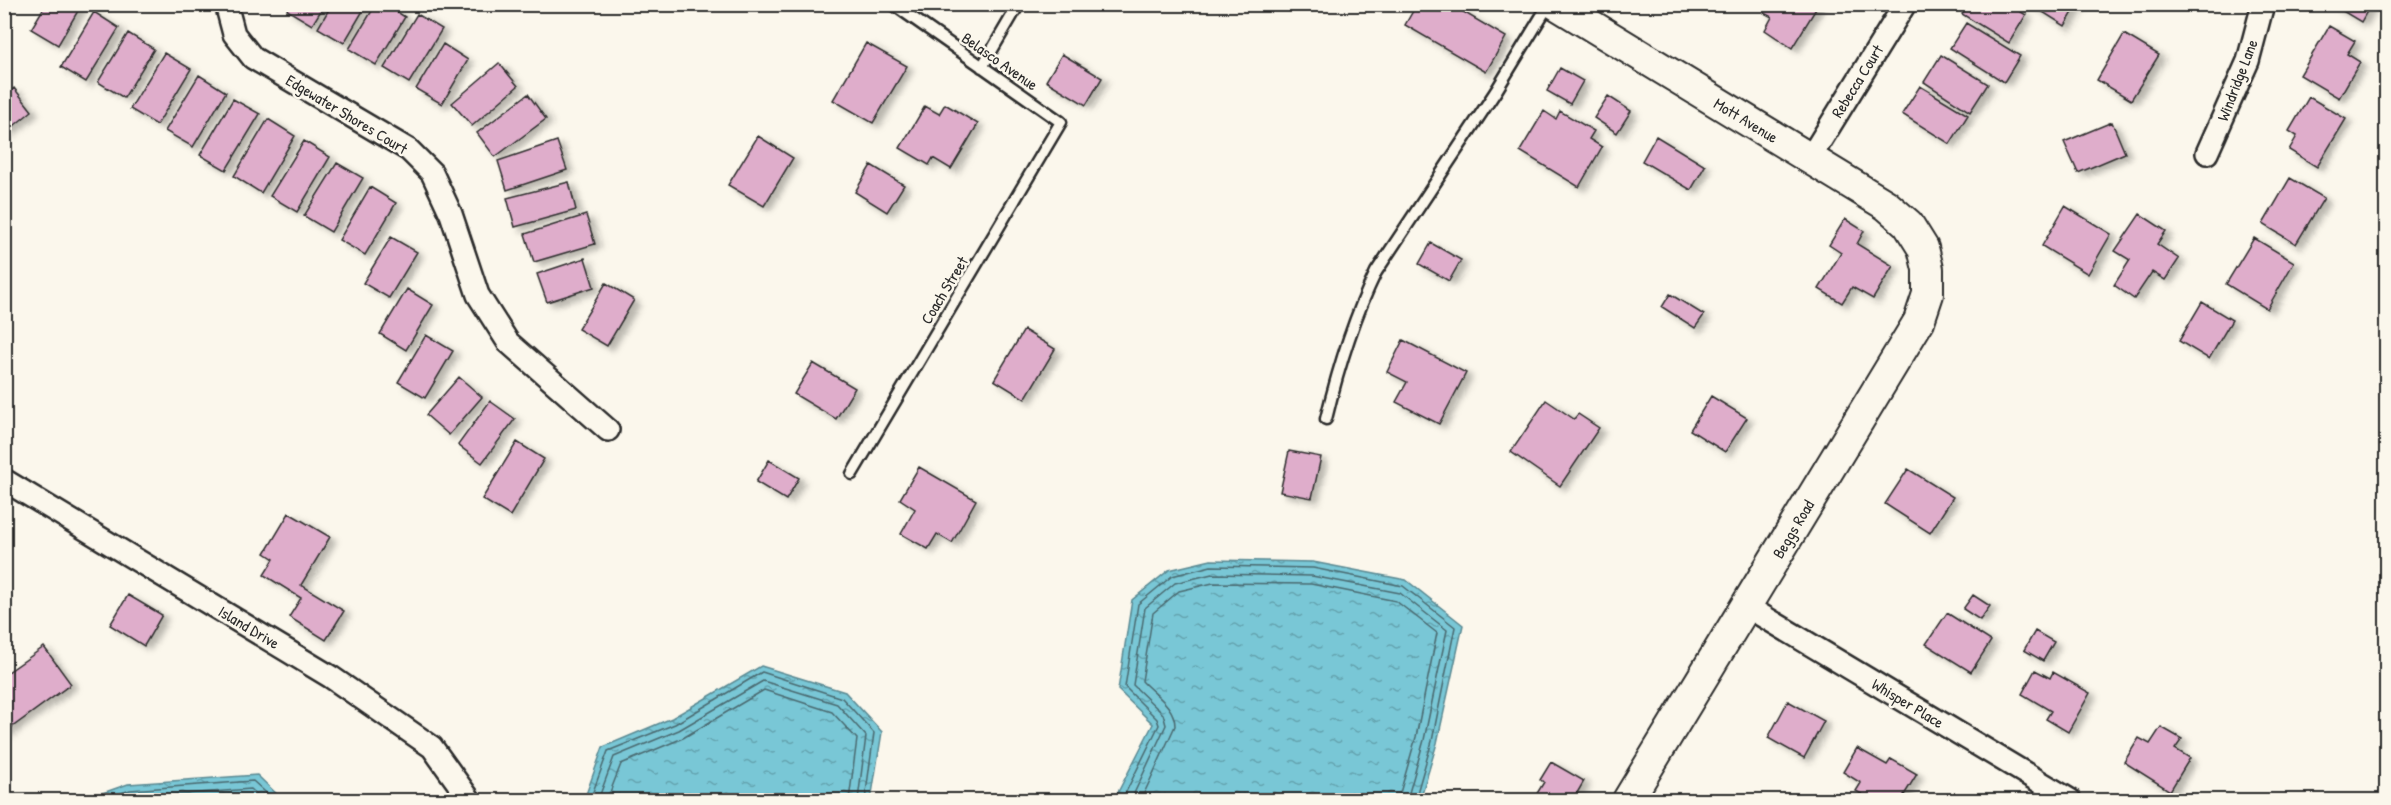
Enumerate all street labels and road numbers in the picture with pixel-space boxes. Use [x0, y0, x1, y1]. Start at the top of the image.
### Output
street label: Belasco Avenue [958, 27, 1043, 96]
street label: Windridge Lane [2211, 35, 2263, 124]
street label: Rebecca Court [1826, 40, 1888, 122]
street label: Edgewater Shores Court [282, 69, 412, 159]
street label: Mott Avenue [1710, 92, 1783, 148]
street label: Coach Street [915, 252, 973, 328]
street label: Beggs Road [1767, 496, 1819, 562]
street label: Island Drive [214, 600, 284, 654]
street label: Whisper Place [1868, 673, 1949, 733]

